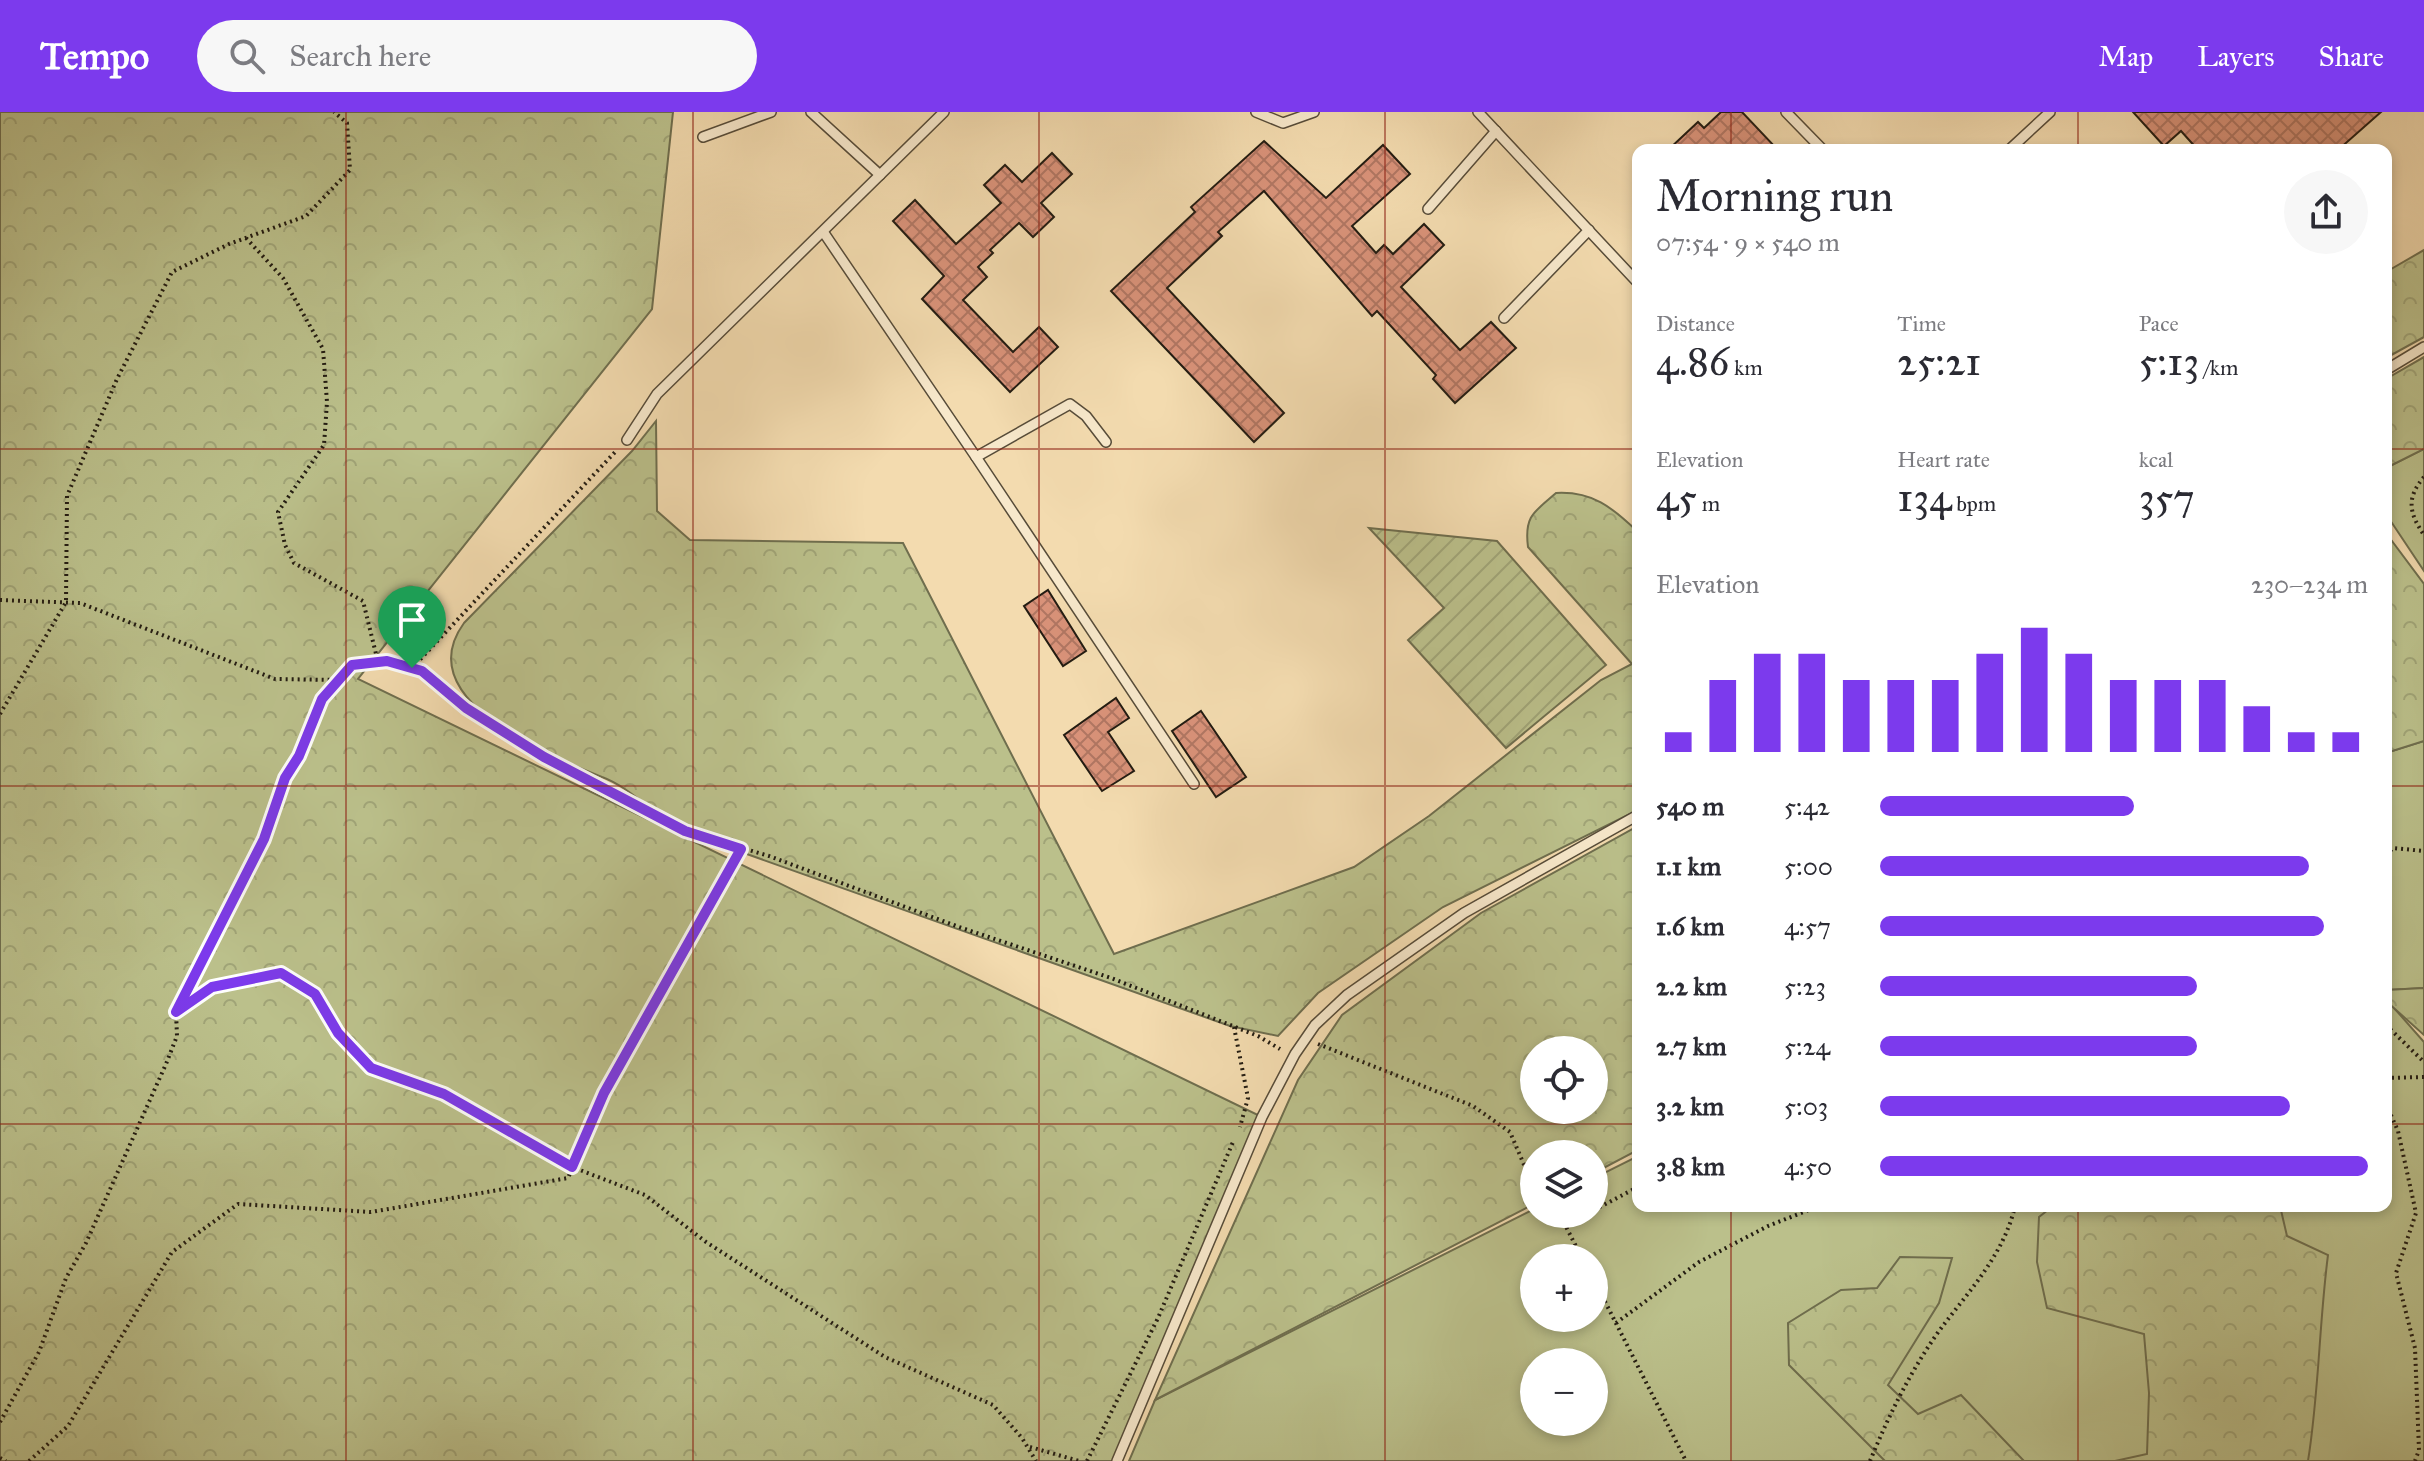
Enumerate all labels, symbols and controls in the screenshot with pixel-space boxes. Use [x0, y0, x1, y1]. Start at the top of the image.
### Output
search box [197, 20, 757, 92]
text: Tempo [40, 33, 149, 79]
icon: search [225, 34, 269, 78]
text: Search here [289, 38, 431, 74]
text: Map [2098, 39, 2153, 74]
text: Layers [2197, 39, 2275, 74]
text: Share [2319, 39, 2384, 74]
text: Morning run [1656, 169, 1893, 223]
button: share [2284, 170, 2368, 254]
text: 07:54 · 9 × 540 m [1656, 226, 1840, 258]
text: Distance [1656, 310, 1735, 337]
text: Time [1897, 310, 1946, 337]
text: Pace [2139, 310, 2179, 337]
text: 4.86 [1656, 337, 1729, 386]
text: 25:21 [1897, 337, 1981, 386]
text: 5:13 [2139, 337, 2199, 386]
text: km [1729, 354, 1763, 381]
text: /km [2199, 354, 2238, 381]
text: Elevation [1656, 446, 1743, 473]
text: Heart rate [1897, 446, 1990, 473]
text: kcal [2139, 446, 2173, 473]
text: 45 [1656, 473, 1697, 522]
text: 134 [1897, 473, 1951, 522]
text: 357 [2139, 473, 2195, 522]
text: m [1697, 490, 1720, 517]
text: bpm [1951, 490, 1996, 517]
text: Elevation [1656, 568, 1759, 600]
text: 230–234 m [2251, 568, 2368, 600]
pin [378, 586, 446, 668]
icon: arrive [390, 598, 434, 642]
text: 540 m [1656, 790, 1724, 822]
text: 5:42 [1784, 790, 1830, 822]
text: 1.1 km [1656, 850, 1721, 882]
text: 5:00 [1784, 850, 1833, 882]
text: 1.6 km [1656, 910, 1725, 942]
text: 4:57 [1784, 910, 1831, 942]
text: 2.2 km [1656, 970, 1727, 1002]
text: 5:23 [1784, 970, 1826, 1002]
text: 2.7 km [1656, 1030, 1727, 1062]
text: 5:24 [1784, 1030, 1830, 1062]
map controls [1520, 1036, 1608, 1436]
button: locate [1520, 1036, 1608, 1124]
text: 3.2 km [1656, 1090, 1724, 1122]
text: 5:03 [1784, 1090, 1828, 1122]
button: layers [1520, 1140, 1608, 1228]
text: 3.8 km [1656, 1150, 1725, 1182]
text: 4:50 [1784, 1150, 1832, 1182]
button: + [1520, 1244, 1608, 1332]
button: − [1520, 1348, 1608, 1436]

